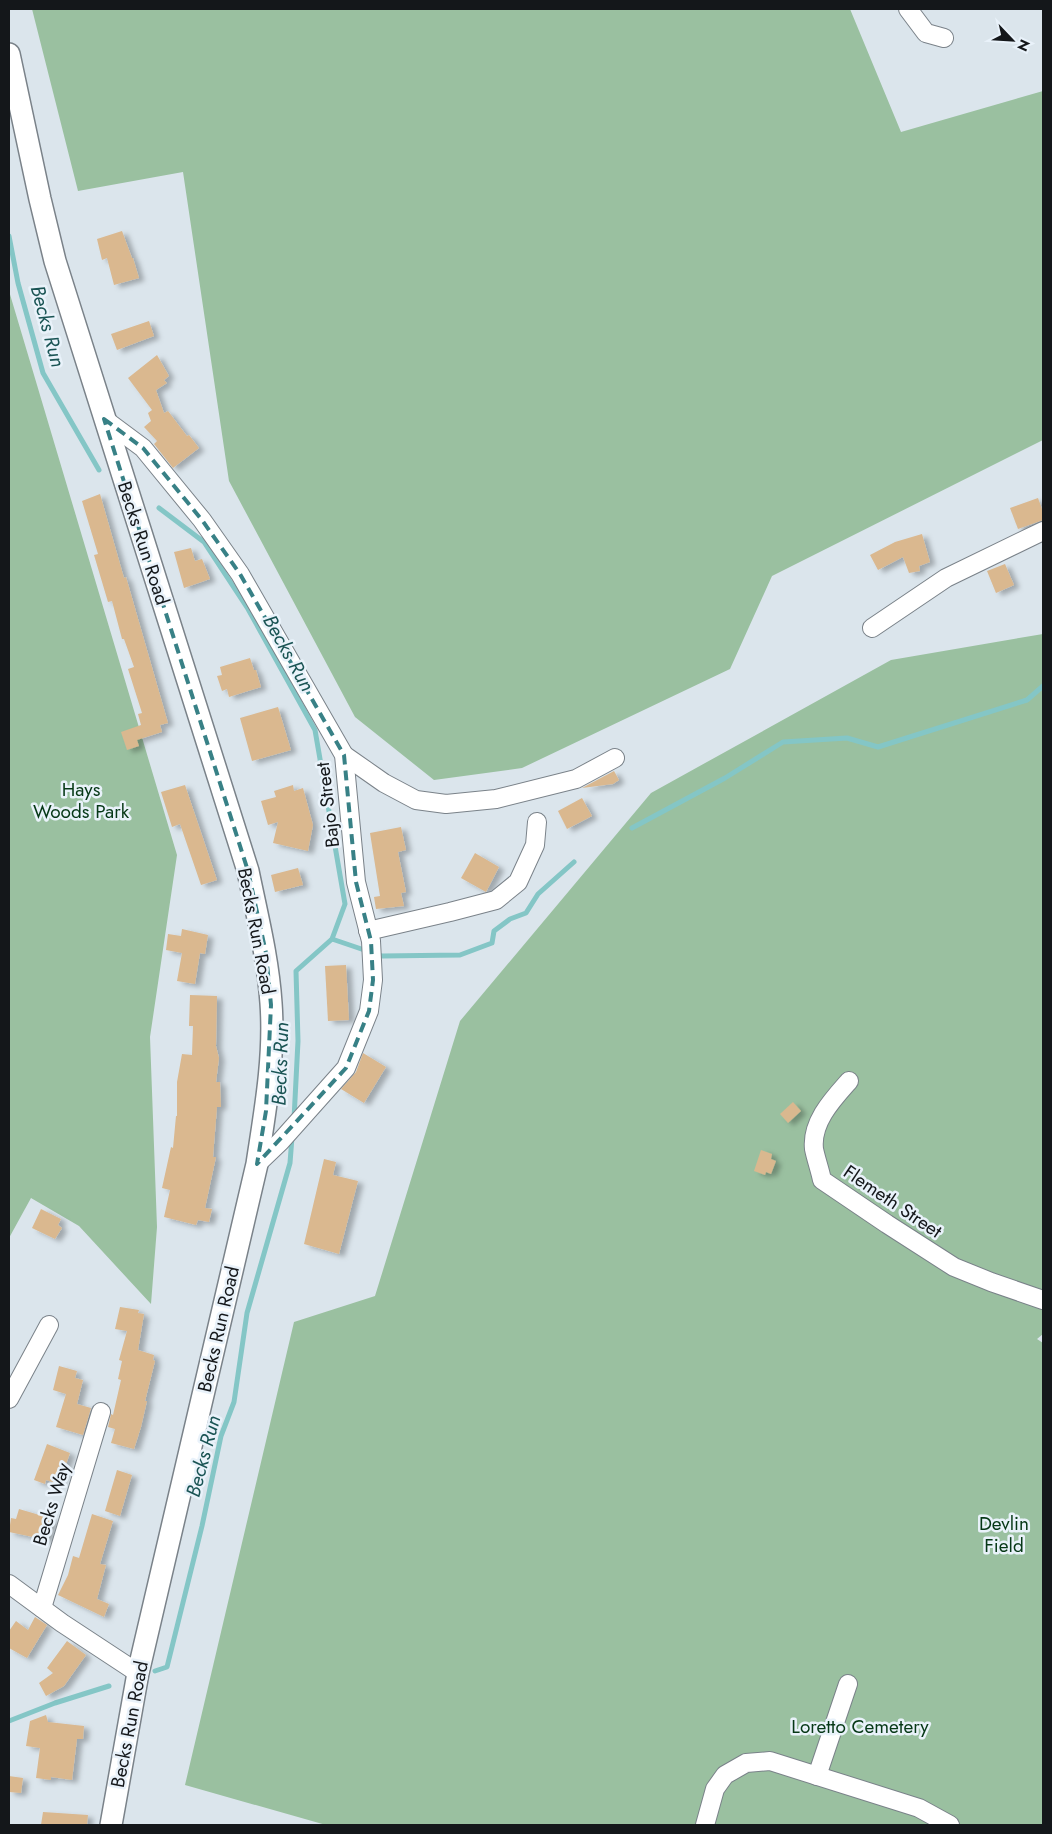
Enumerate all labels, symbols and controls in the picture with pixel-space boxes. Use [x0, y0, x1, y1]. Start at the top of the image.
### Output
north arrow [987, 15, 1037, 65]
text: N [1012, 36, 1035, 55]
water label: Becks Run [23, 282, 72, 370]
street label: Becks Run Road [111, 478, 176, 608]
water label: Becks Run [256, 610, 322, 697]
street label: Bajo Street [309, 760, 346, 849]
park label: Hays Woods Park [33, 776, 130, 825]
street label: Becks Run Road [231, 865, 282, 997]
water label: Becks Run [265, 1022, 296, 1106]
street label: Flemeth Street [838, 1158, 948, 1245]
street label: Becks Run Road [191, 1263, 246, 1395]
water label: Becks Run [179, 1412, 228, 1500]
street label: Becks Way [26, 1459, 77, 1549]
park label: Devlin Field [979, 1510, 1029, 1559]
street label: Becks Run Road [104, 1658, 155, 1790]
park label: Loretto Cemetery [791, 1713, 929, 1740]

